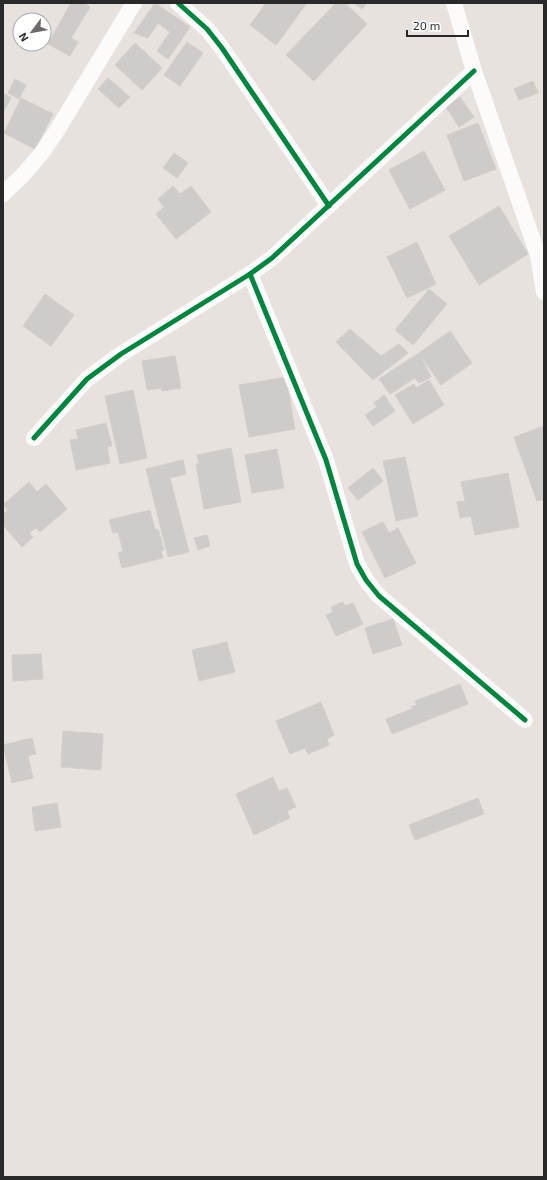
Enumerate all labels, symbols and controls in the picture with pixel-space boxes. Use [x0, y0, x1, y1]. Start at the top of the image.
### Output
north arrow [12, 12, 52, 52]
scale bar [407, 12, 468, 38]
text: 20 m [413, 18, 440, 32]
text: N [15, 31, 31, 44]

